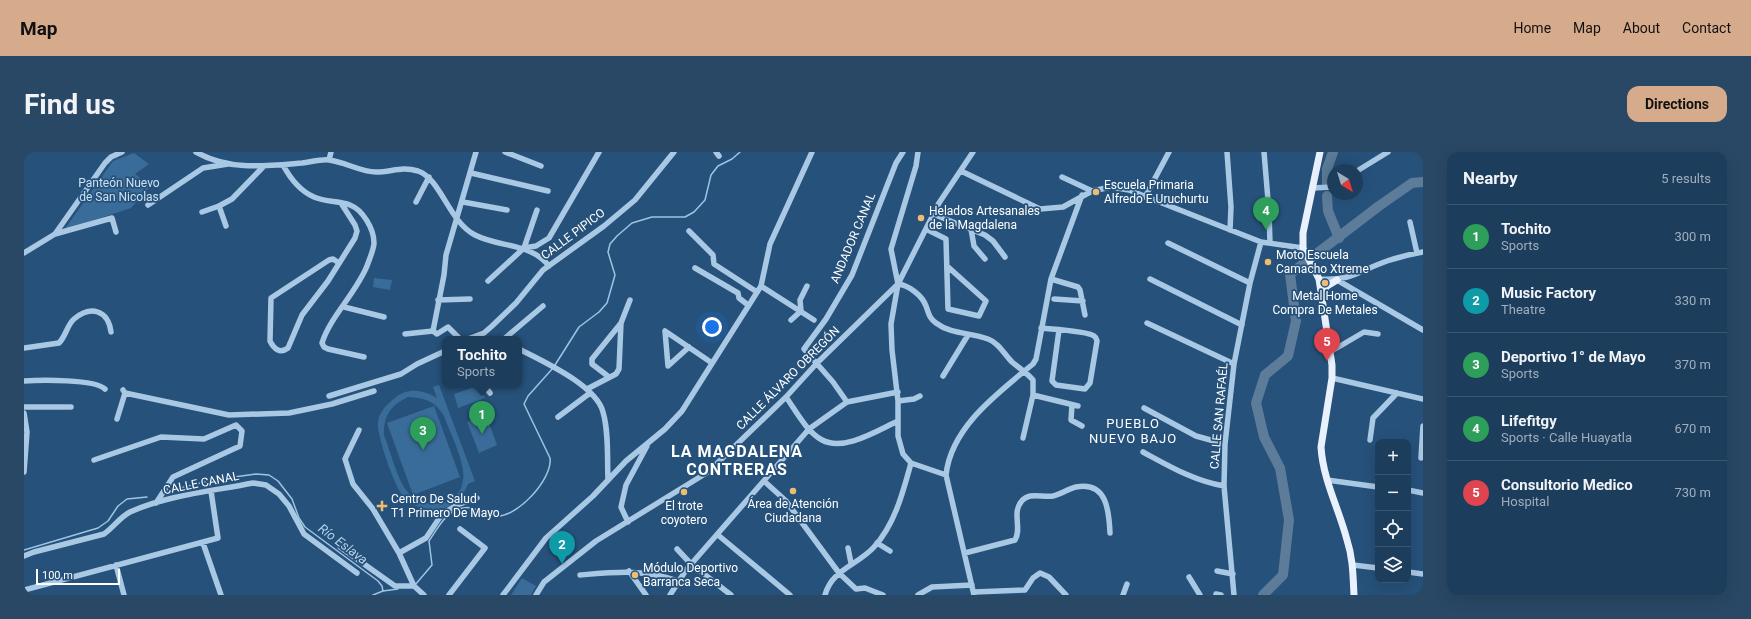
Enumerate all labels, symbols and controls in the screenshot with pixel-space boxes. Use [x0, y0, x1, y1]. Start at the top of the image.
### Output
text: Map [20, 17, 58, 40]
text: Home [1513, 20, 1551, 36]
text: Map [1573, 20, 1601, 36]
text: About [1623, 20, 1660, 36]
text: Contact [1682, 20, 1731, 36]
button: Directions [1627, 86, 1727, 122]
text: Find us [24, 88, 115, 121]
north arrow [1327, 164, 1363, 200]
text: Nearby [1463, 168, 1518, 188]
text: 5 results [1661, 171, 1711, 186]
park label: Panteón Nuevo de San Nicolas [78, 176, 160, 204]
place label: Escuela Primaria Alfredo E Uruchurtu [1104, 178, 1209, 206]
marker: Escuela Primaria Alfredo E Uruchurtu [1091, 187, 1101, 197]
street label: ANDADOR CANAL [828, 190, 879, 285]
pin: 4 [1253, 197, 1279, 230]
place label: Helados Artesanales de la Magdalena [929, 204, 1040, 232]
street label: CALLE PIPICO [538, 206, 608, 262]
marker: Helados Artesanales de la Magdalena [916, 213, 926, 223]
text: Tochito [1501, 220, 1551, 238]
text: 1 [1472, 229, 1480, 244]
text: 300 m [1674, 229, 1711, 244]
text: Sports [1501, 238, 1539, 253]
place label: Moto Escuela Camacho Xtreme [1276, 248, 1369, 276]
marker: Moto Escuela Camacho Xtreme [1263, 257, 1273, 267]
marker: Metal Home Compra De Metales [1320, 278, 1330, 288]
text: Music Factory [1501, 284, 1596, 302]
place label: Metal Home Compra De Metales [1272, 289, 1378, 317]
text: 2 [1472, 293, 1480, 308]
text: 330 m [1674, 293, 1711, 308]
text: Theatre [1501, 302, 1545, 317]
your location [702, 317, 722, 337]
street label: CALLE ÁLVARO OBREGÓN [733, 323, 843, 433]
pin: 5 [1314, 328, 1340, 361]
popup [442, 336, 522, 388]
text: Tochito [457, 346, 507, 364]
text: Deportivo 1° de Mayo [1501, 348, 1646, 366]
text: 3 [1472, 357, 1480, 372]
text: 370 m [1674, 357, 1711, 372]
street label: CALLE SAN RAFAÉL [1206, 362, 1231, 470]
text: Sports [457, 364, 495, 379]
text: Sports [1501, 366, 1539, 381]
pin: 1 [469, 401, 495, 434]
text: Lifefitgy [1501, 412, 1557, 430]
district label: PUEBLO NUEVO BAJO [1089, 416, 1177, 446]
pin: 3 [410, 417, 436, 450]
text: 4 [1472, 421, 1480, 436]
text: 670 m [1674, 421, 1711, 436]
text: Sports · Calle Huayatla [1501, 430, 1632, 445]
map controls [1375, 439, 1411, 583]
button: + [1375, 439, 1411, 475]
district label: LA MAGDALENA CONTRERAS [671, 442, 803, 479]
street label: CALLE CANAL [162, 469, 241, 497]
button: − [1375, 475, 1411, 511]
text: Consultorio Medico [1501, 476, 1633, 494]
text: 5 [1472, 485, 1480, 500]
text: 730 m [1674, 485, 1711, 500]
marker: Área de Atención Ciudadana [788, 486, 798, 496]
marker: El trote coyotero [679, 487, 689, 497]
place label: Centro De Salud T1 Primero De Mayo [391, 492, 500, 520]
text: Hospital [1501, 494, 1549, 509]
place label: Área de Atención Ciudadana [747, 496, 839, 525]
place label: El trote coyotero [661, 499, 707, 527]
marker: Centro De Salud T1 Primero De Mayo [376, 500, 388, 512]
button: locate [1375, 511, 1411, 547]
water label: Río Eslava [315, 521, 371, 567]
pin: 2 [549, 531, 575, 564]
button: layers [1375, 547, 1411, 583]
place label: Módulo Deportivo Barranca Seca [643, 561, 738, 589]
scale bar [36, 567, 120, 586]
text: 100 m [42, 569, 73, 582]
marker: Módulo Deportivo Barranca Seca [630, 570, 640, 580]

